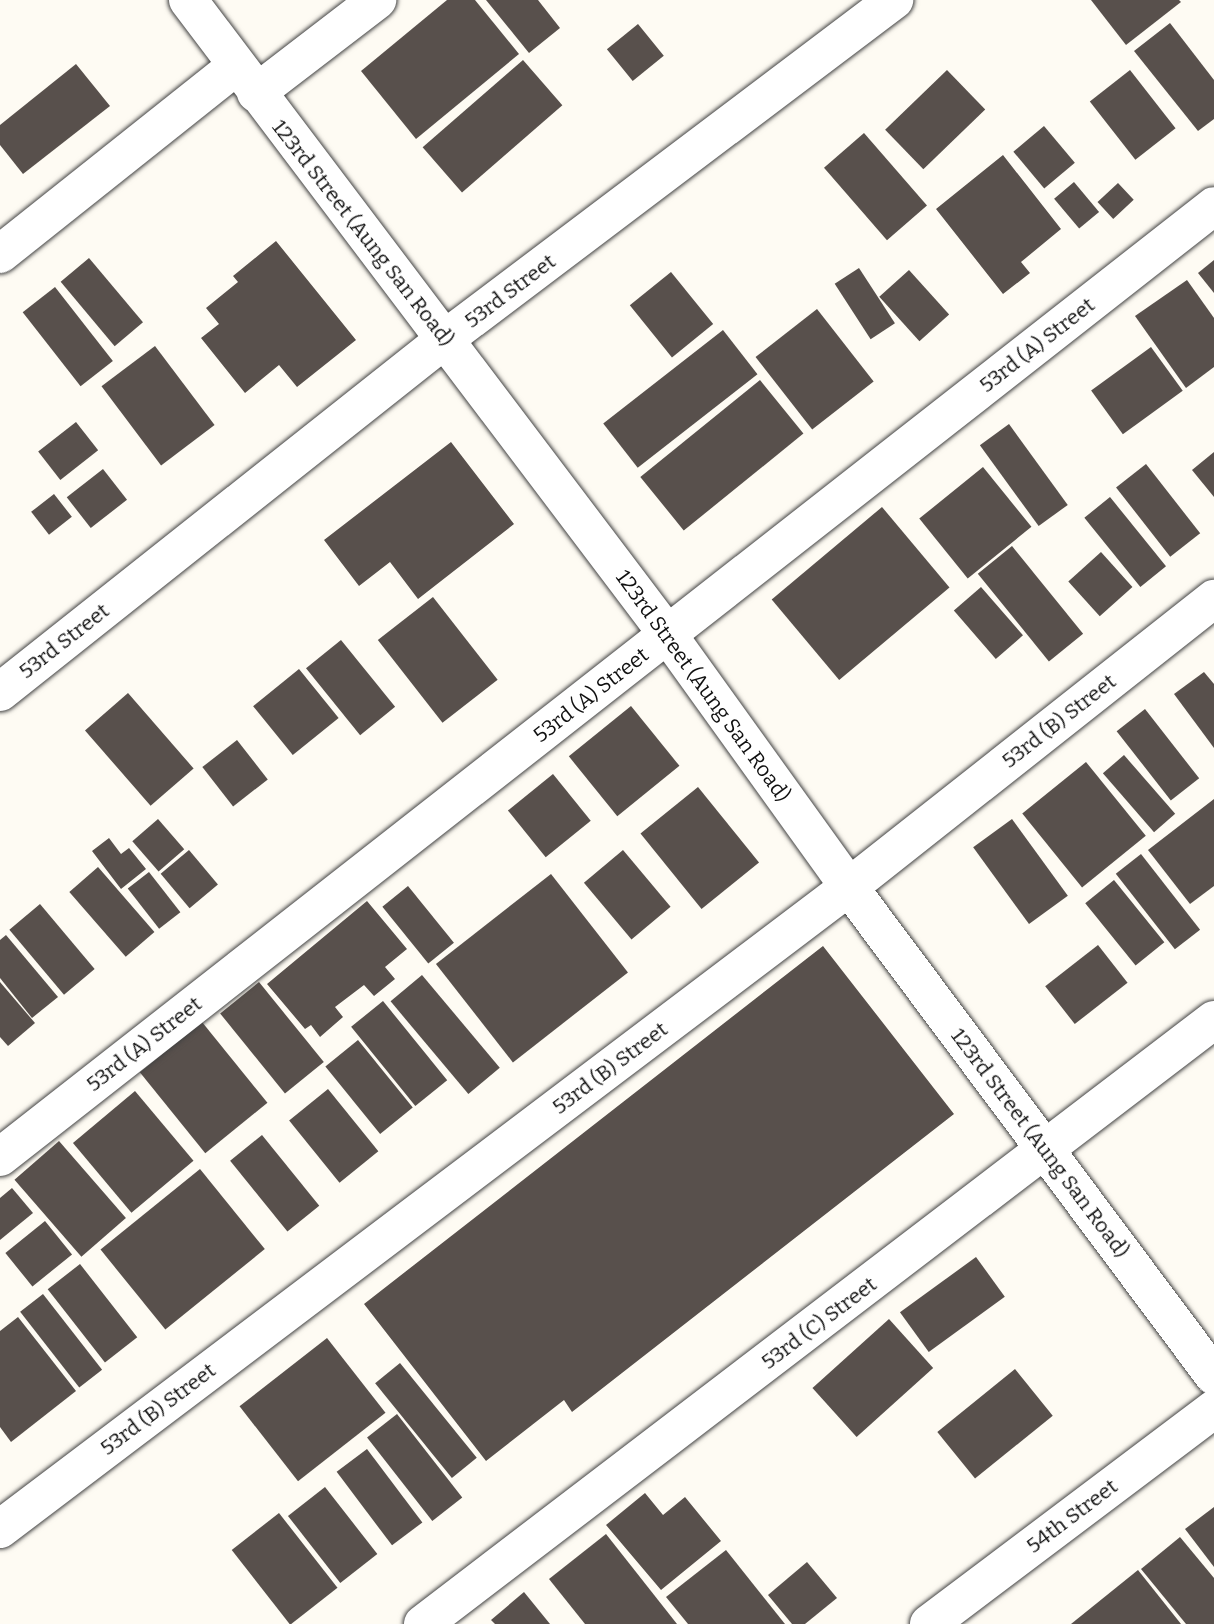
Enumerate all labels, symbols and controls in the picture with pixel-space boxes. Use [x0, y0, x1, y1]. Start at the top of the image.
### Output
street label: 123rd Street (Aung San Road) [267, 115, 459, 351]
street label: 53rd Street [460, 249, 560, 333]
street label: 53rd (A) Street [974, 292, 1100, 398]
street label: 123rd Street (Aung San Road) [610, 565, 796, 807]
street label: 53rd Street [14, 598, 114, 684]
street label: 53rd (A) Street [528, 642, 654, 748]
street label: 53rd (B) Street [997, 669, 1121, 773]
street label: 53rd (A) Street [81, 991, 207, 1097]
street label: 53rd (B) Street [547, 1017, 673, 1119]
street label: 123rd Street (Aung San Road) [946, 1023, 1134, 1263]
street label: 53rd (C) Street [756, 1271, 882, 1375]
street label: 53rd (B) Street [95, 1358, 221, 1460]
street label: 54th Street [1022, 1474, 1122, 1558]

